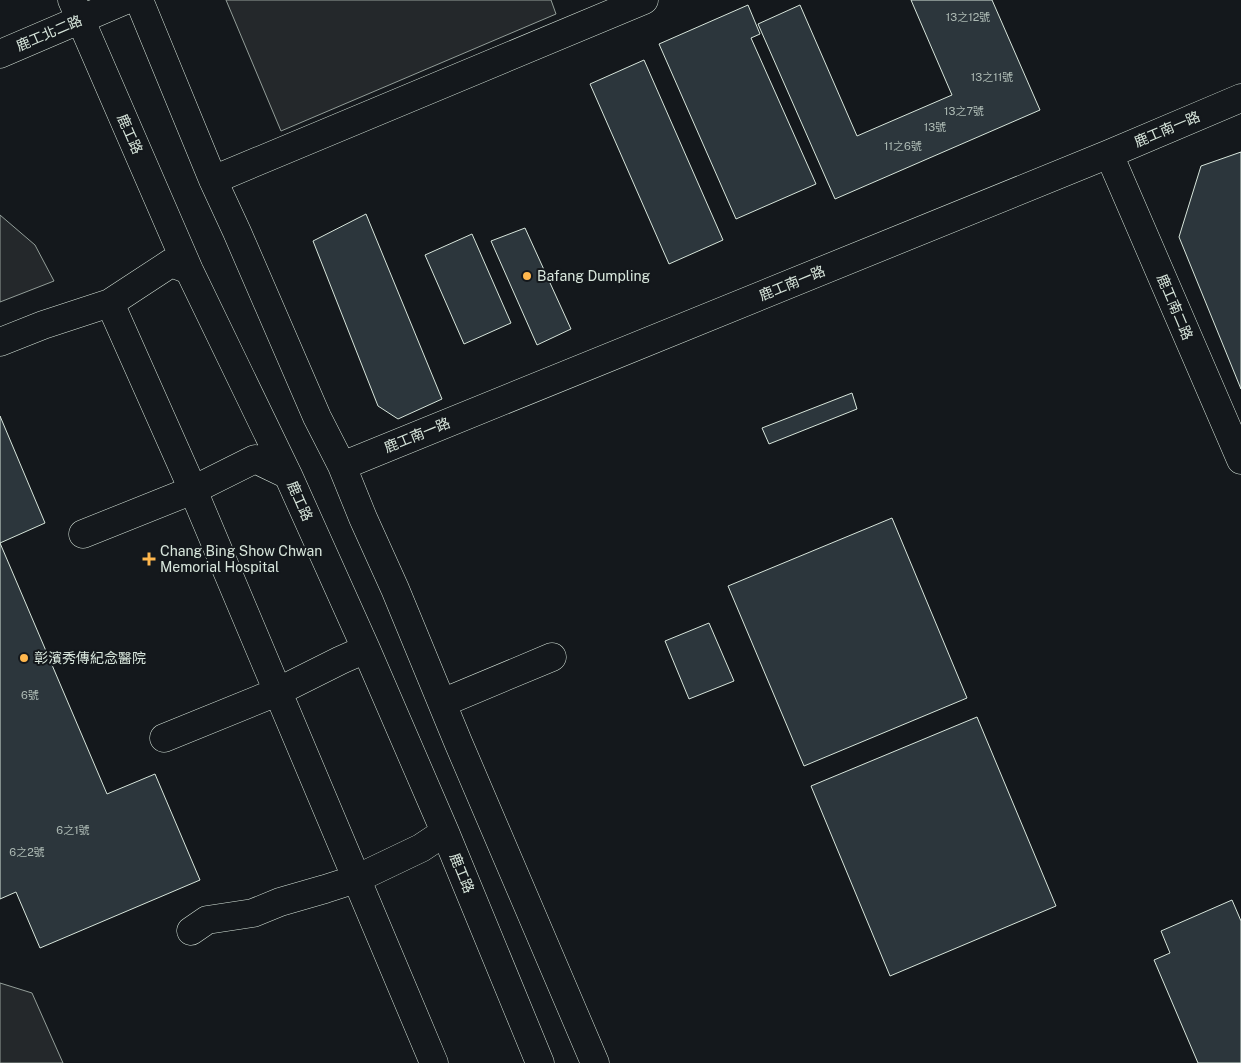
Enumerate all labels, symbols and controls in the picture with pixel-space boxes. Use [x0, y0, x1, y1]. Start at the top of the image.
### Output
house number: 13之12號 [946, 11, 990, 23]
street label: 鹿工北二路 [14, 12, 84, 54]
house number: 13之11號 [971, 71, 1013, 83]
house number: 13之7號 [944, 105, 984, 117]
street label: 鹿工南一路 [1132, 108, 1202, 150]
street label: 鹿工路 [114, 112, 146, 156]
house number: 13號 [924, 121, 946, 133]
house number: 11之6號 [884, 140, 922, 152]
street label: 鹿工南一路 [757, 262, 827, 304]
place label: Bafang Dumpling [537, 268, 651, 284]
marker: Bafang Dumpling [521, 270, 533, 282]
street label: 鹿工南二路 [1154, 272, 1196, 342]
street label: 鹿工南一路 [382, 414, 452, 456]
street label: 鹿工路 [284, 479, 316, 523]
place label: Chang Bing Show Chwan Memorial Hospital [160, 543, 322, 575]
marker: Chang Bing Show Chwan Memorial Hospital [142, 552, 156, 566]
place label: 彰濱秀傳紀念醫院 [34, 650, 146, 666]
marker: 彰濱秀傳紀念醫院 [18, 652, 30, 664]
house number: 6號 [21, 689, 39, 701]
house number: 6之1號 [56, 824, 90, 836]
house number: 6之2號 [9, 846, 45, 858]
street label: 鹿工路 [447, 851, 477, 895]

